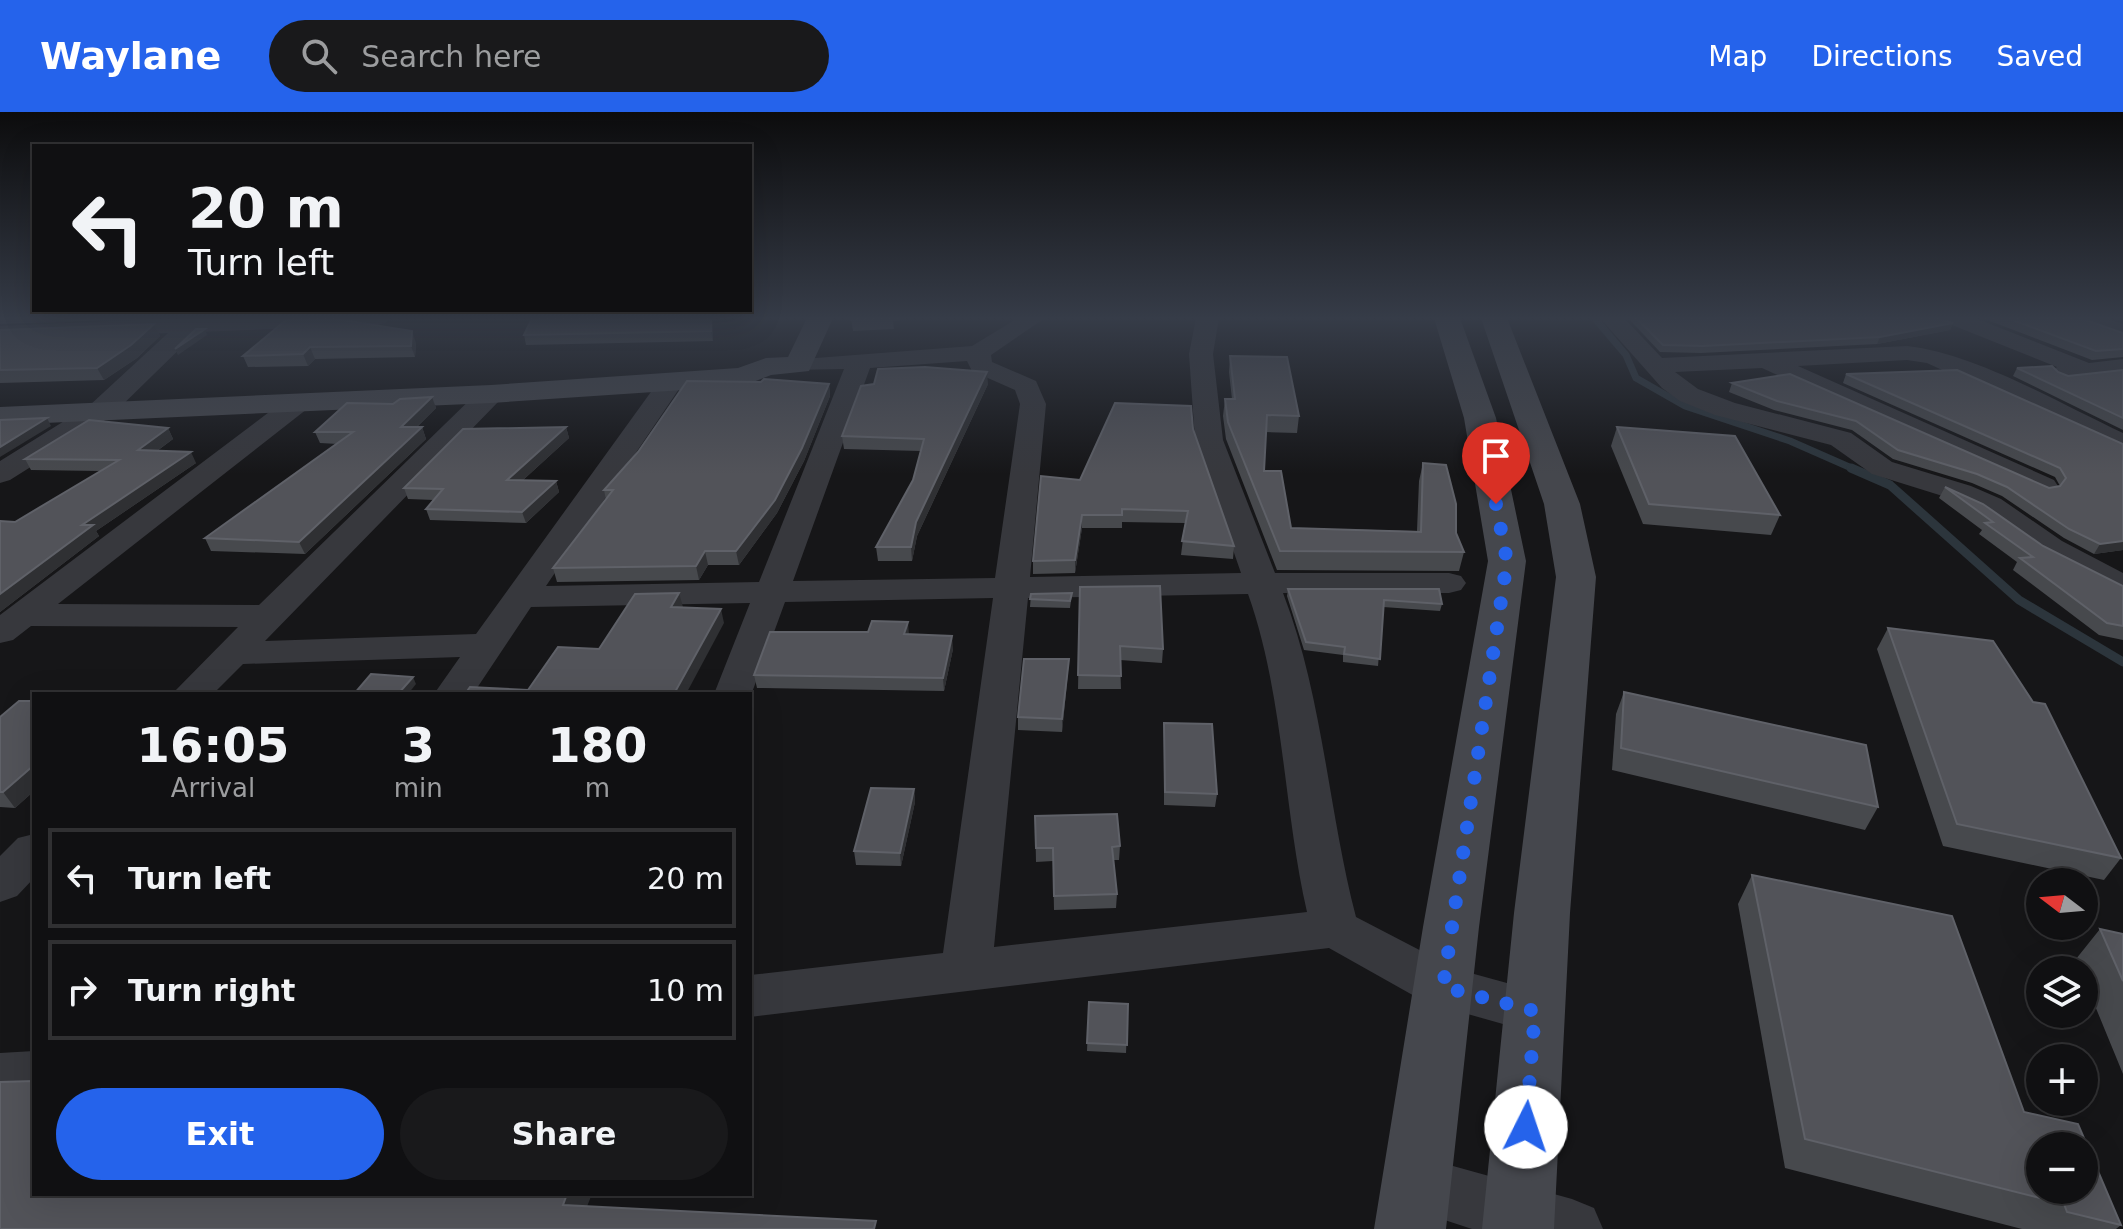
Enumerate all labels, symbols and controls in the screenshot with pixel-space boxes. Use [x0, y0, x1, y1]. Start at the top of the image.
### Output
search box [269, 20, 829, 92]
text: Waylane [40, 34, 221, 78]
icon: search [297, 34, 341, 78]
text: Search here [361, 39, 542, 74]
text: Map [1708, 40, 1767, 73]
text: Directions [1811, 40, 1952, 73]
text: Saved [1996, 40, 2083, 73]
text: 20 m [188, 175, 344, 240]
icon: left [56, 176, 160, 280]
text: Turn left [188, 242, 334, 283]
pin [1462, 422, 1530, 504]
icon: arrive [1474, 434, 1518, 478]
text: 16:05 [136, 717, 289, 773]
text: 3 [402, 717, 435, 773]
text: 180 [547, 717, 647, 773]
text: Arrival [171, 773, 255, 803]
text: min [394, 773, 443, 803]
text: m [585, 773, 610, 803]
icon: left [60, 856, 104, 900]
text: Turn left [128, 861, 271, 896]
text: 20 m [647, 861, 724, 896]
north arrow [2026, 868, 2098, 940]
map controls [2026, 868, 2098, 1204]
button: layers [2026, 956, 2098, 1028]
icon: right [60, 968, 104, 1012]
text: Turn right [128, 973, 295, 1008]
text: 10 m [647, 973, 724, 1008]
button: + [2026, 1044, 2098, 1116]
position arrow [1484, 1085, 1568, 1169]
button: Exit [56, 1088, 384, 1180]
button: Share [400, 1088, 728, 1180]
button: − [2026, 1132, 2098, 1204]

